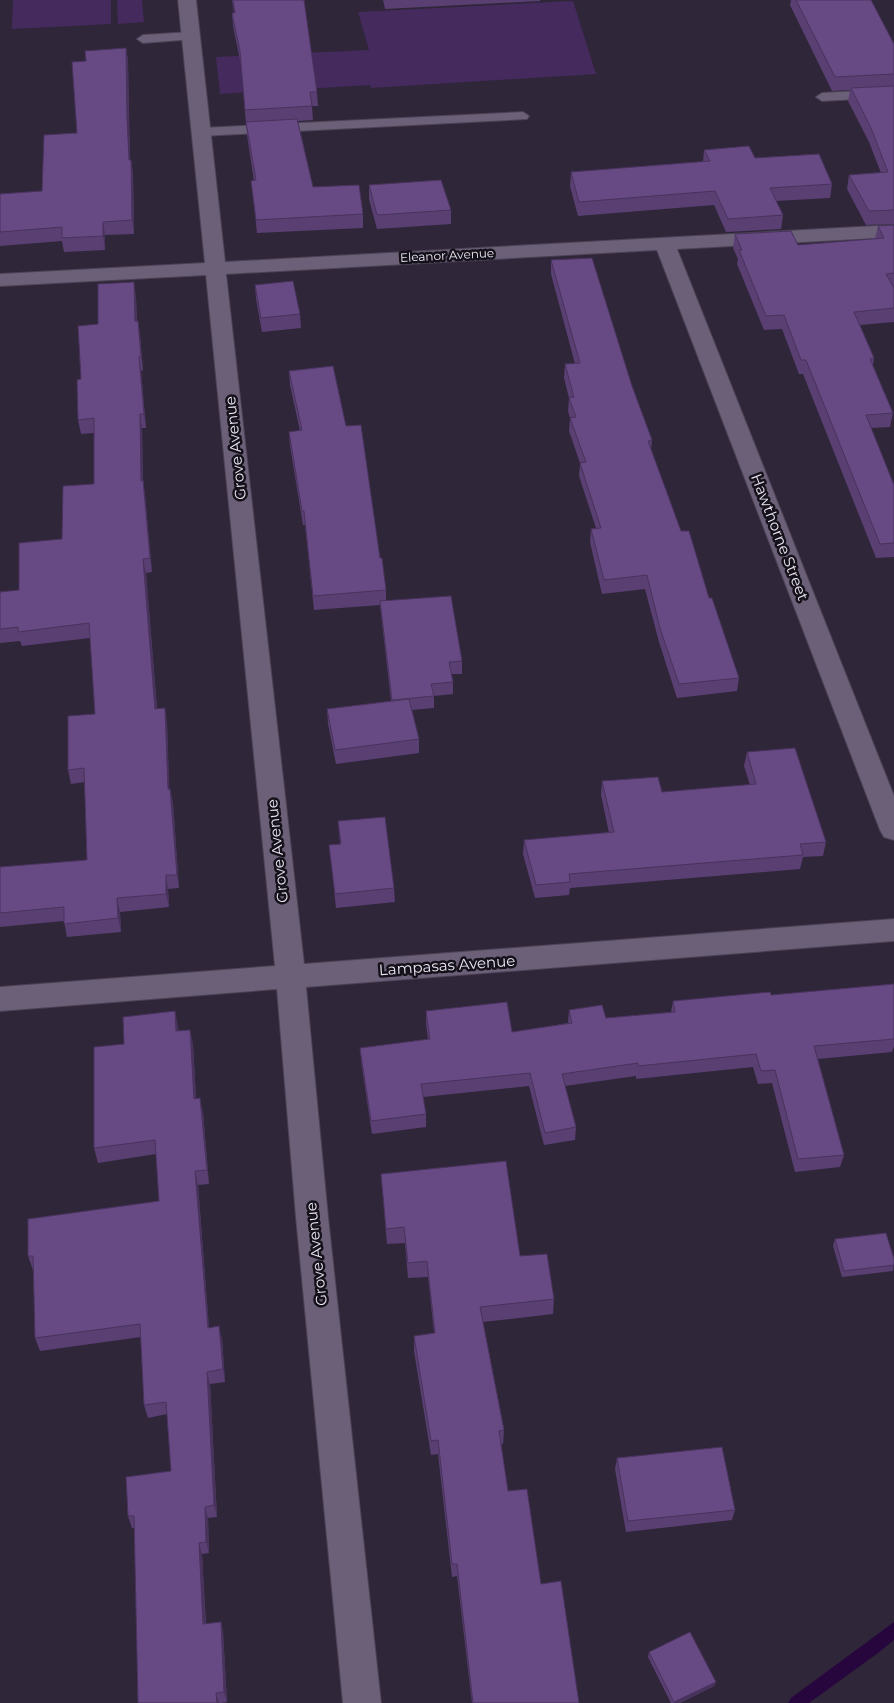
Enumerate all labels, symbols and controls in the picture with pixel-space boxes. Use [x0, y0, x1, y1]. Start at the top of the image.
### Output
street label: Eleanor Avenue [400, 245, 494, 265]
street label: Grove Avenue [220, 395, 250, 501]
street label: Hawthorne Street [747, 471, 813, 603]
street label: Grove Avenue [262, 798, 292, 904]
street label: Lampasas Avenue [378, 951, 516, 979]
street label: Grove Avenue [301, 1201, 331, 1307]

